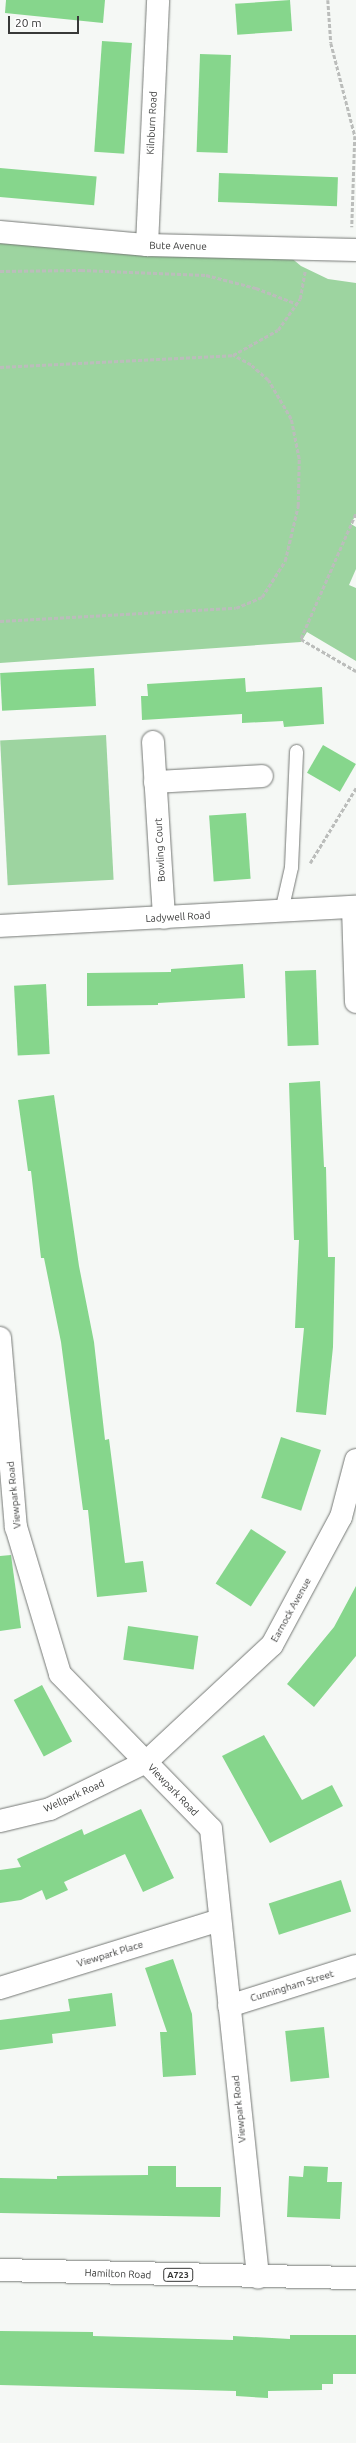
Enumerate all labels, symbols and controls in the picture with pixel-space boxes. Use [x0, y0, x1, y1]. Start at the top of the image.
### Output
scale bar [10, 8, 81, 34]
text: 20 m [15, 16, 42, 29]
street label: Kilnburn Road [144, 91, 160, 155]
street label: Bute Avenue [149, 239, 207, 253]
street label: Bowling Court [152, 818, 168, 882]
street label: Ladywell Road [145, 909, 211, 925]
street label: Viewpark Road [5, 1461, 23, 1529]
street label: Earnock Avenue [268, 1576, 314, 1644]
street label: Viewpark Road [145, 1762, 201, 1818]
street label: Wellpark Road [42, 1777, 106, 1815]
street label: Viewpark Place [76, 1938, 144, 1970]
street label: Cunningham Street [249, 1968, 335, 2004]
street label: Viewpark Road [230, 2075, 248, 2143]
street label: Hamilton Road [85, 2267, 151, 2281]
road number: A723 [163, 2268, 193, 2282]

